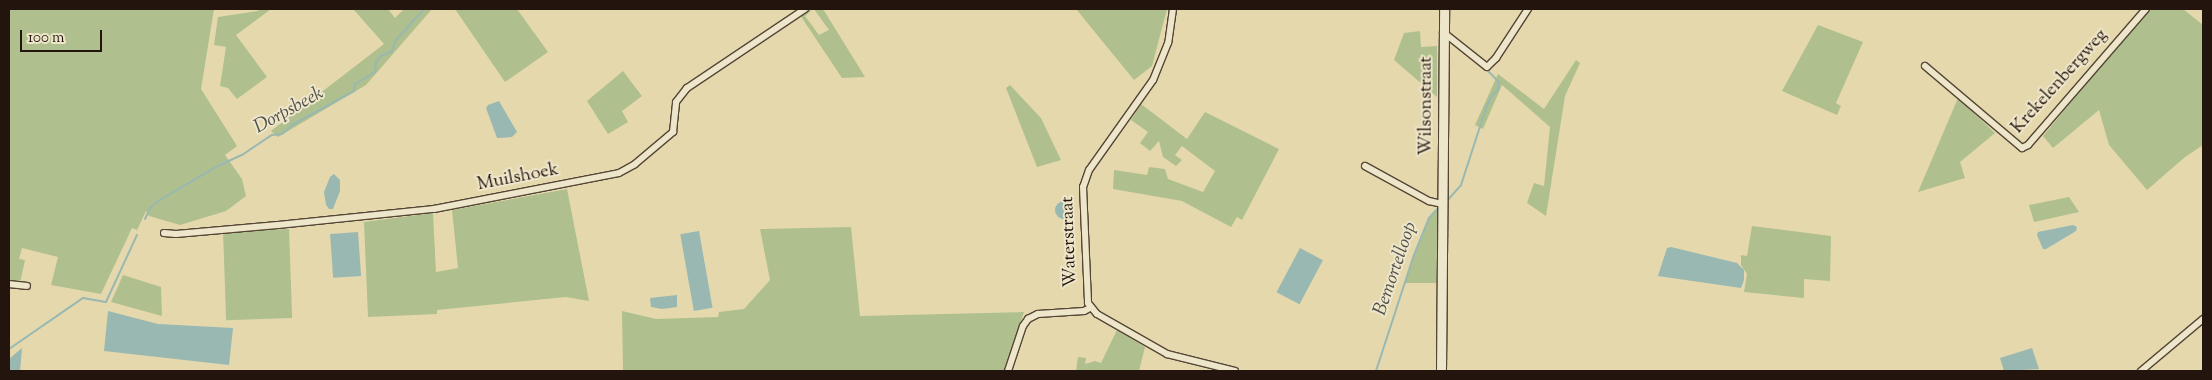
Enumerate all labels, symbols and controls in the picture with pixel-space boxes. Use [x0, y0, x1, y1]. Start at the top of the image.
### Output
scale bar [22, 20, 105, 52]
street label: Krekelenbergweg [2007, 25, 2113, 139]
text: 100 m [28, 28, 64, 49]
street label: Wilsonstraat [1416, 56, 1438, 156]
water label: Dorpsbeek [250, 83, 328, 139]
street label: Muilshoek [476, 160, 560, 196]
street label: Waterstraat [1058, 196, 1082, 288]
water label: Bemortelloop [1369, 219, 1423, 319]

